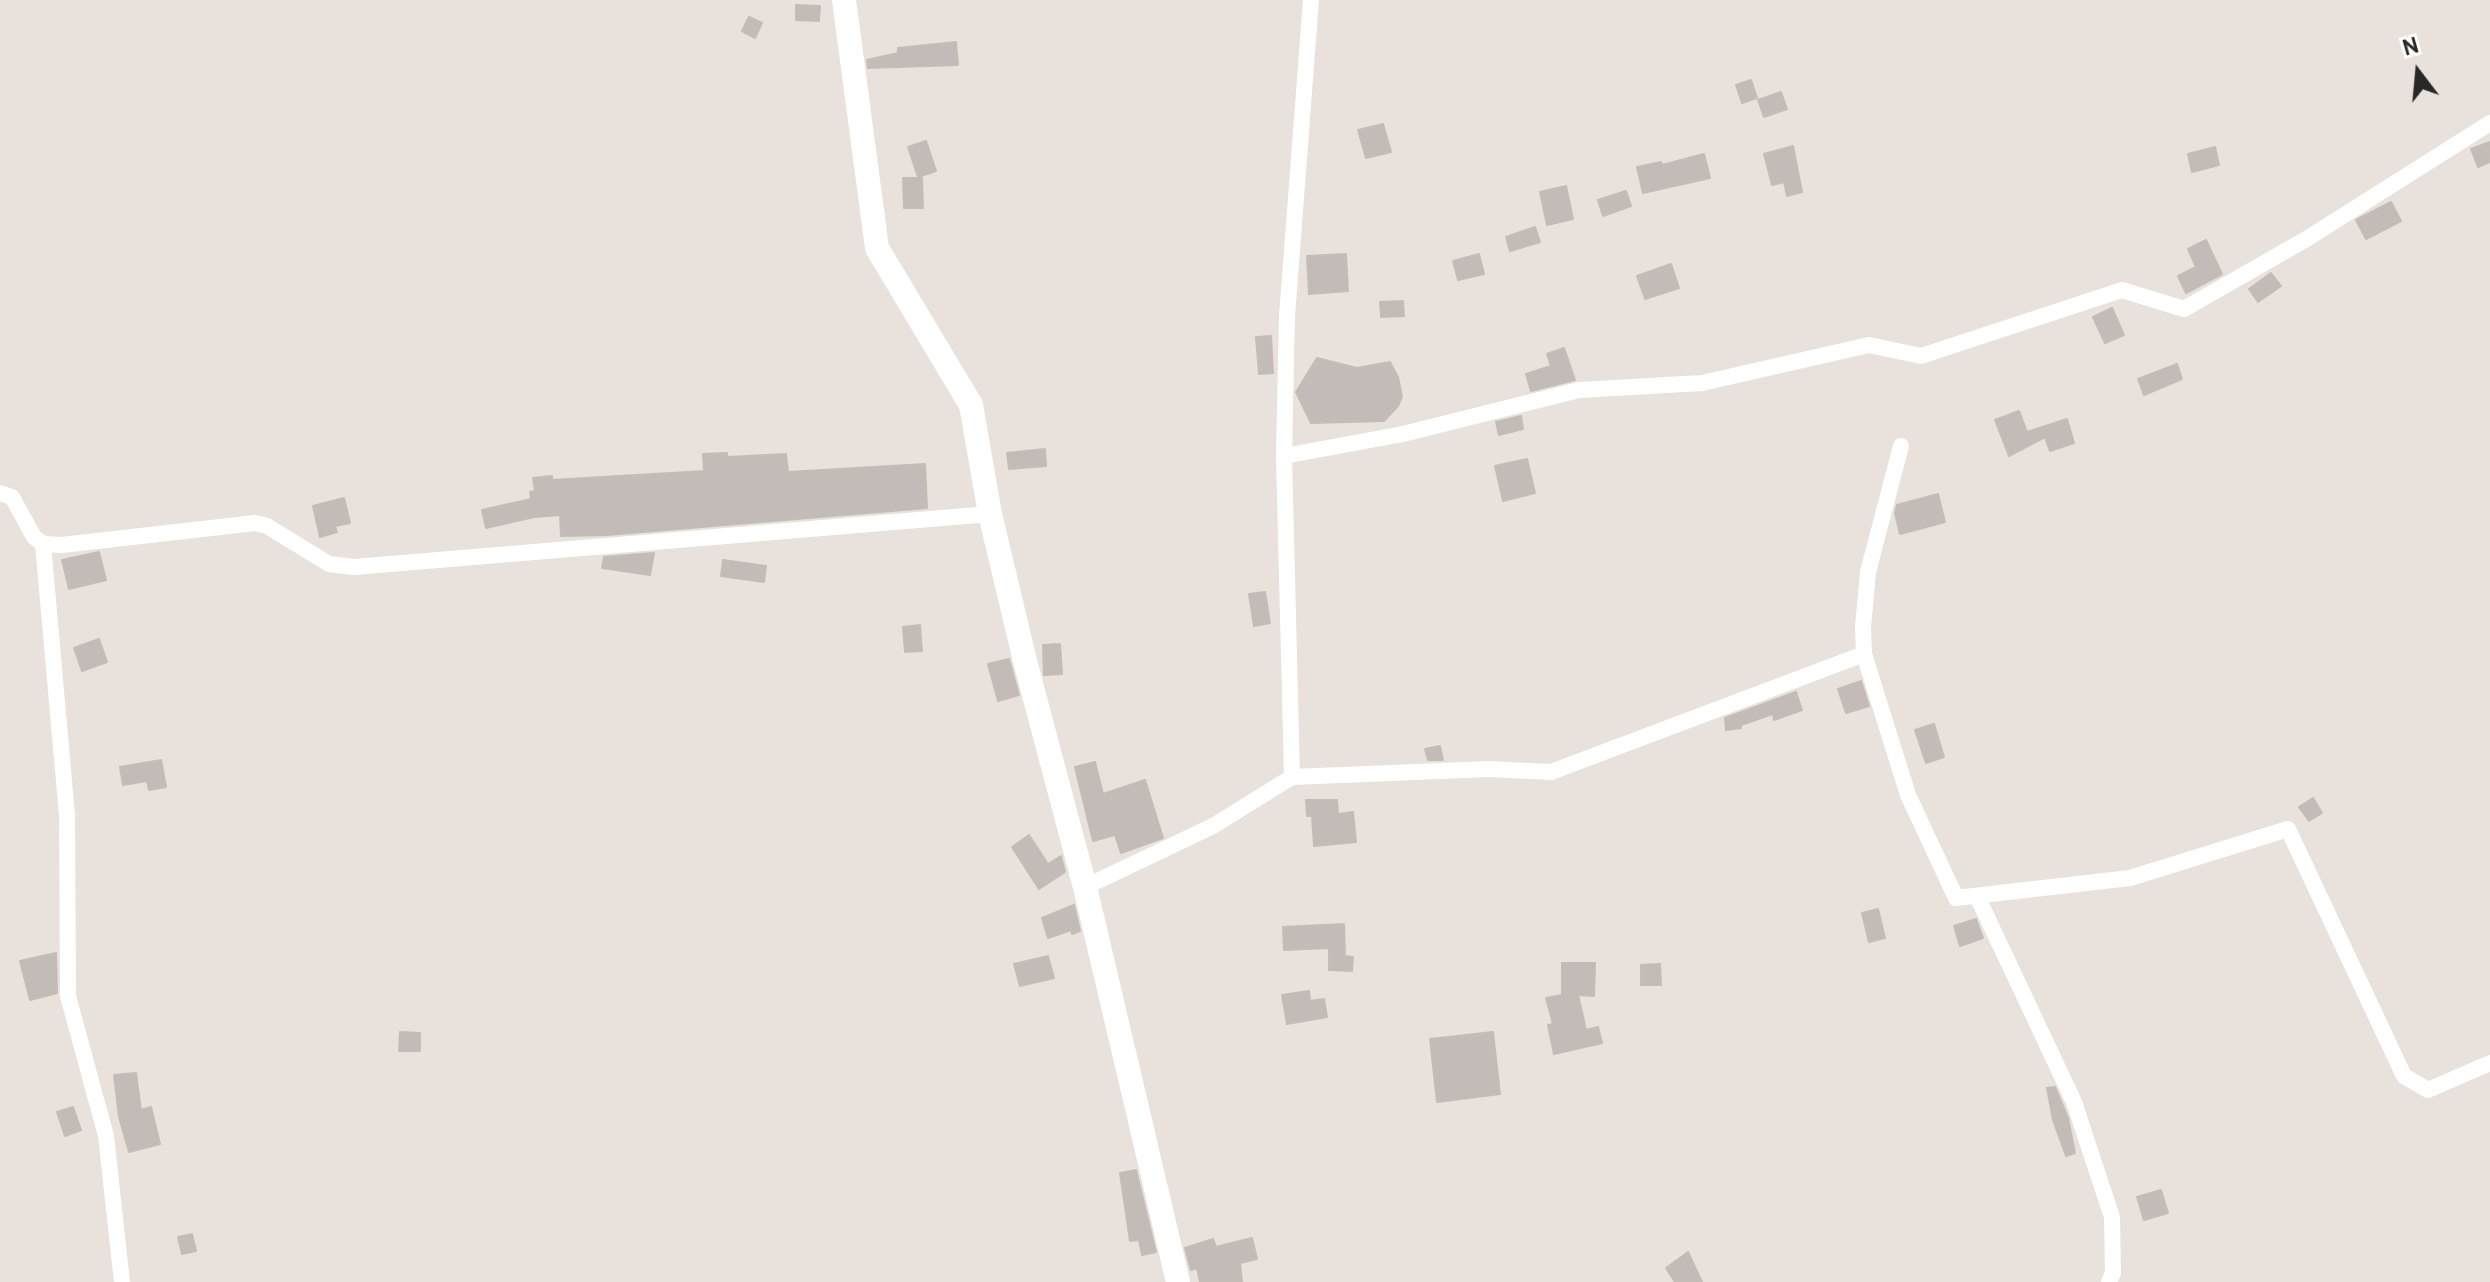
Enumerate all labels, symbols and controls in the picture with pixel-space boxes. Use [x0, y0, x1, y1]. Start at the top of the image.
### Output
north arrow [2378, 32, 2458, 112]
text: N [2400, 33, 2423, 64]

